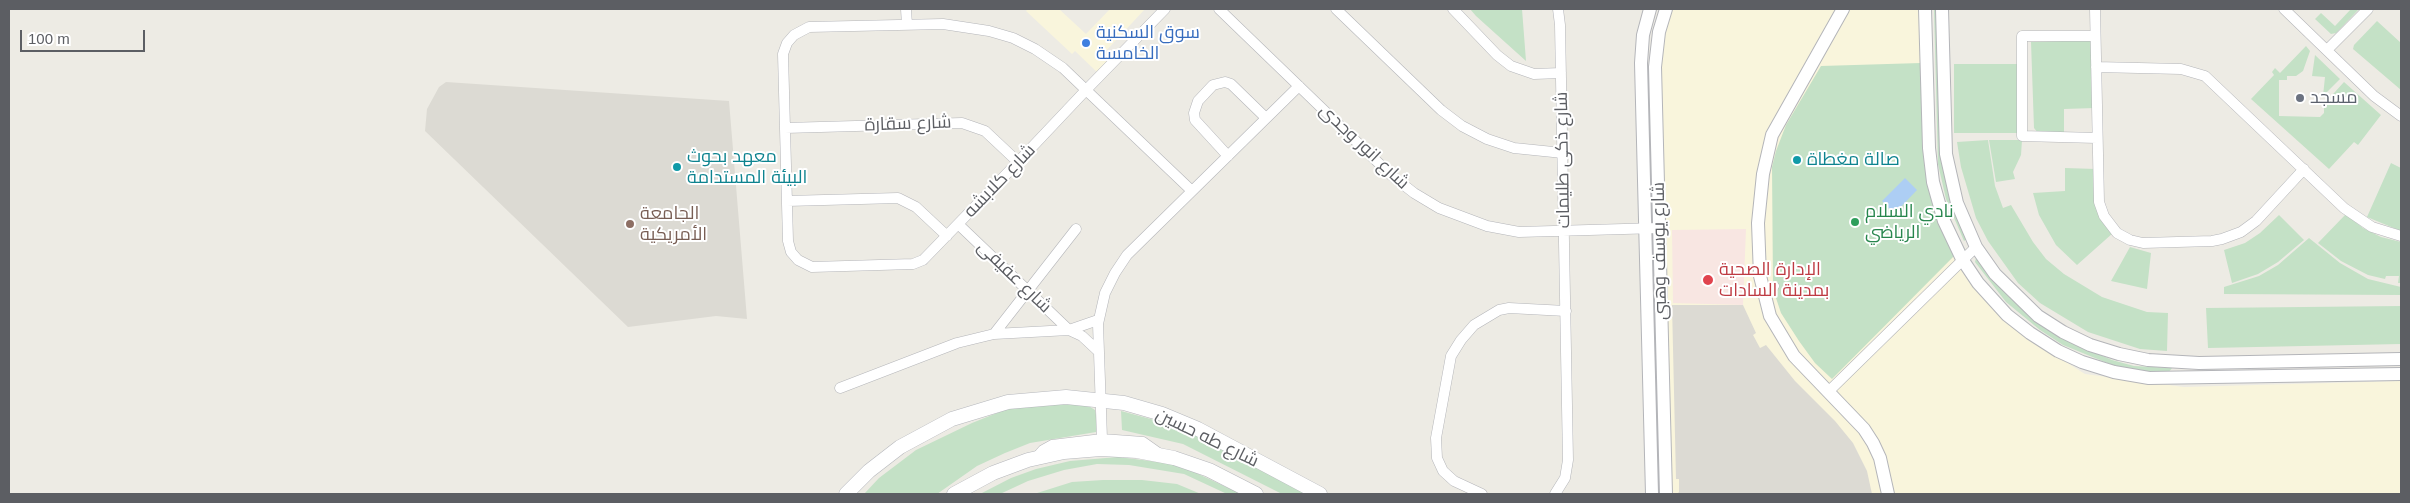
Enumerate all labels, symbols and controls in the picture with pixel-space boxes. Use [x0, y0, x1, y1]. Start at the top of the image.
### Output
scale bar [22, 20, 148, 52]
place label: سوق السكنية الخامسة [1096, 22, 1200, 64]
text: 100 m [28, 30, 70, 47]
marker: سوق السكنية الخامسة [1080, 37, 1092, 49]
place label: مسجد [2310, 87, 2358, 109]
street label: شارع ذكى طليمات [1551, 92, 1575, 228]
marker: مسجد [2294, 92, 2306, 104]
street label: شارع انور وجدى [1315, 100, 1413, 194]
street label: شارع سقارة [864, 112, 952, 136]
street label: شارع كلابشه [960, 140, 1040, 222]
place label: معهد بحوث البيئة المستدامة [687, 146, 807, 188]
place label: صالة مغطاة [1807, 149, 1900, 171]
marker: صالة مغطاة [1791, 154, 1803, 166]
marker: معهد بحوث البيئة المستدامة [671, 161, 683, 173]
street label: شارع يوسف وهبى [1648, 182, 1672, 320]
place label: نادي السلام الرياضي [1865, 201, 1954, 243]
place label: الجامعة الأمريكية [640, 203, 707, 245]
marker: نادي السلام الرياضي [1849, 216, 1861, 228]
marker: الجامعة الأمريكية [624, 218, 636, 230]
street label: شارع عفيفى [972, 236, 1056, 318]
place label: الإدارة الصحية بمدينة السادات [1719, 259, 1829, 302]
marker: الإدارة الصحية بمدينة السادات [1701, 273, 1715, 287]
street label: شارع طه حسين [1152, 404, 1262, 472]

